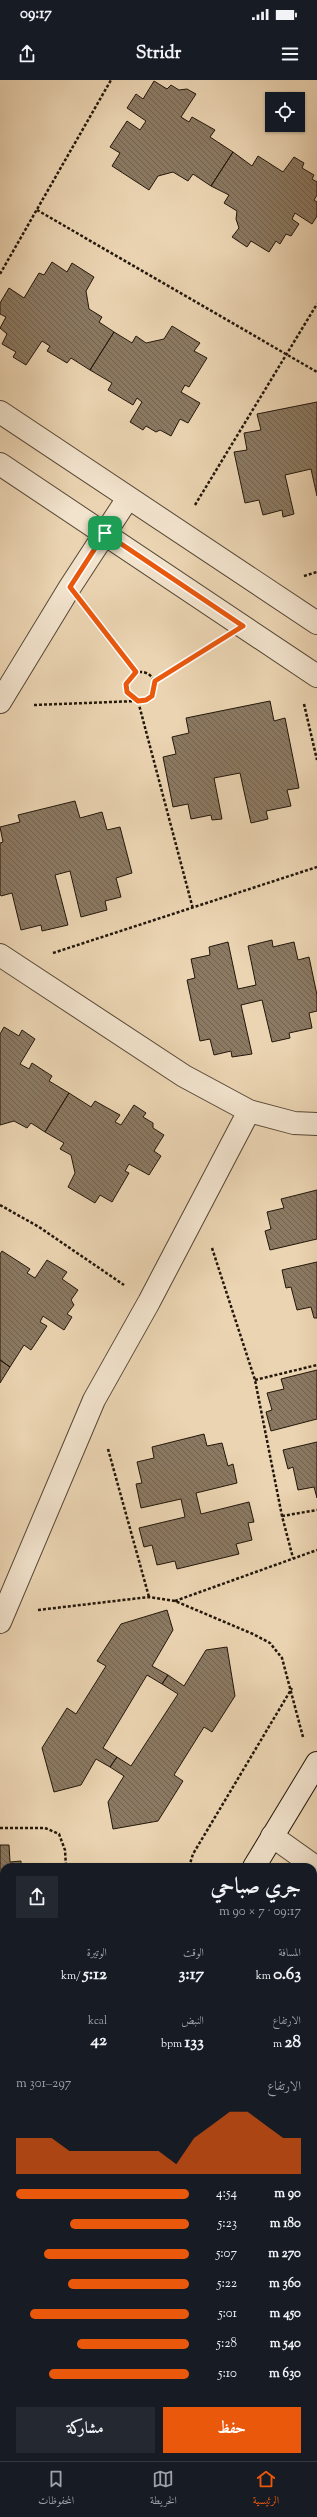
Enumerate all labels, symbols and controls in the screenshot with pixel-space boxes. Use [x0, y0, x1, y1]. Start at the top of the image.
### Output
text: 09:17 [20, 4, 52, 25]
text: Stridr [136, 41, 181, 67]
icon: share [16, 43, 38, 65]
icon: menu [279, 43, 301, 65]
map controls [265, 92, 305, 132]
button: locate [265, 92, 305, 132]
pin [88, 516, 122, 550]
icon: arrive [94, 522, 116, 544]
text: جري صباحي [210, 1872, 301, 1904]
button: share [16, 1876, 58, 1918]
text: 09:17 · 7 × 90 m [219, 1903, 301, 1921]
text: الوتيرة [87, 1945, 107, 1961]
text: الوقت [183, 1945, 204, 1961]
text: المسافة [279, 1945, 301, 1961]
text: 5:12 [83, 1963, 107, 1987]
text: 3:17 [178, 1963, 204, 1987]
text: 0.63 [273, 1963, 301, 1987]
text: /km [61, 1968, 83, 1984]
text: km [256, 1968, 273, 1984]
text: kcal [88, 2013, 107, 2029]
text: النبض [181, 2013, 204, 2029]
text: الارتفاع [272, 2013, 301, 2029]
text: 42 [90, 2029, 107, 2053]
text: 133 [184, 2031, 204, 2055]
text: 28 [285, 2031, 301, 2055]
text: bpm [161, 2036, 184, 2052]
text: m [273, 2036, 285, 2052]
text: 297–301 m [16, 2075, 71, 2093]
text: الارتفاع [267, 2078, 301, 2096]
text: 4:54 [216, 2185, 237, 2203]
text: 90 m [274, 2185, 301, 2203]
text: 5:23 [218, 2215, 237, 2233]
text: 180 m [270, 2215, 301, 2233]
text: 5:07 [216, 2245, 237, 2263]
text: 270 m [268, 2245, 301, 2263]
text: 5:22 [217, 2275, 237, 2293]
text: 360 m [269, 2275, 301, 2293]
text: 5:01 [218, 2305, 237, 2323]
text: 450 m [270, 2305, 301, 2323]
text: 5:28 [217, 2335, 237, 2353]
text: 540 m [270, 2335, 301, 2353]
text: 5:10 [218, 2365, 237, 2383]
text: 630 m [269, 2365, 301, 2383]
button: مشاركة [16, 2407, 155, 2453]
button: حفظ [163, 2407, 301, 2453]
tab: المحفوظات [38, 2468, 74, 2511]
tab: الخريطة [150, 2468, 177, 2511]
tab: الرئيسية [253, 2468, 279, 2511]

